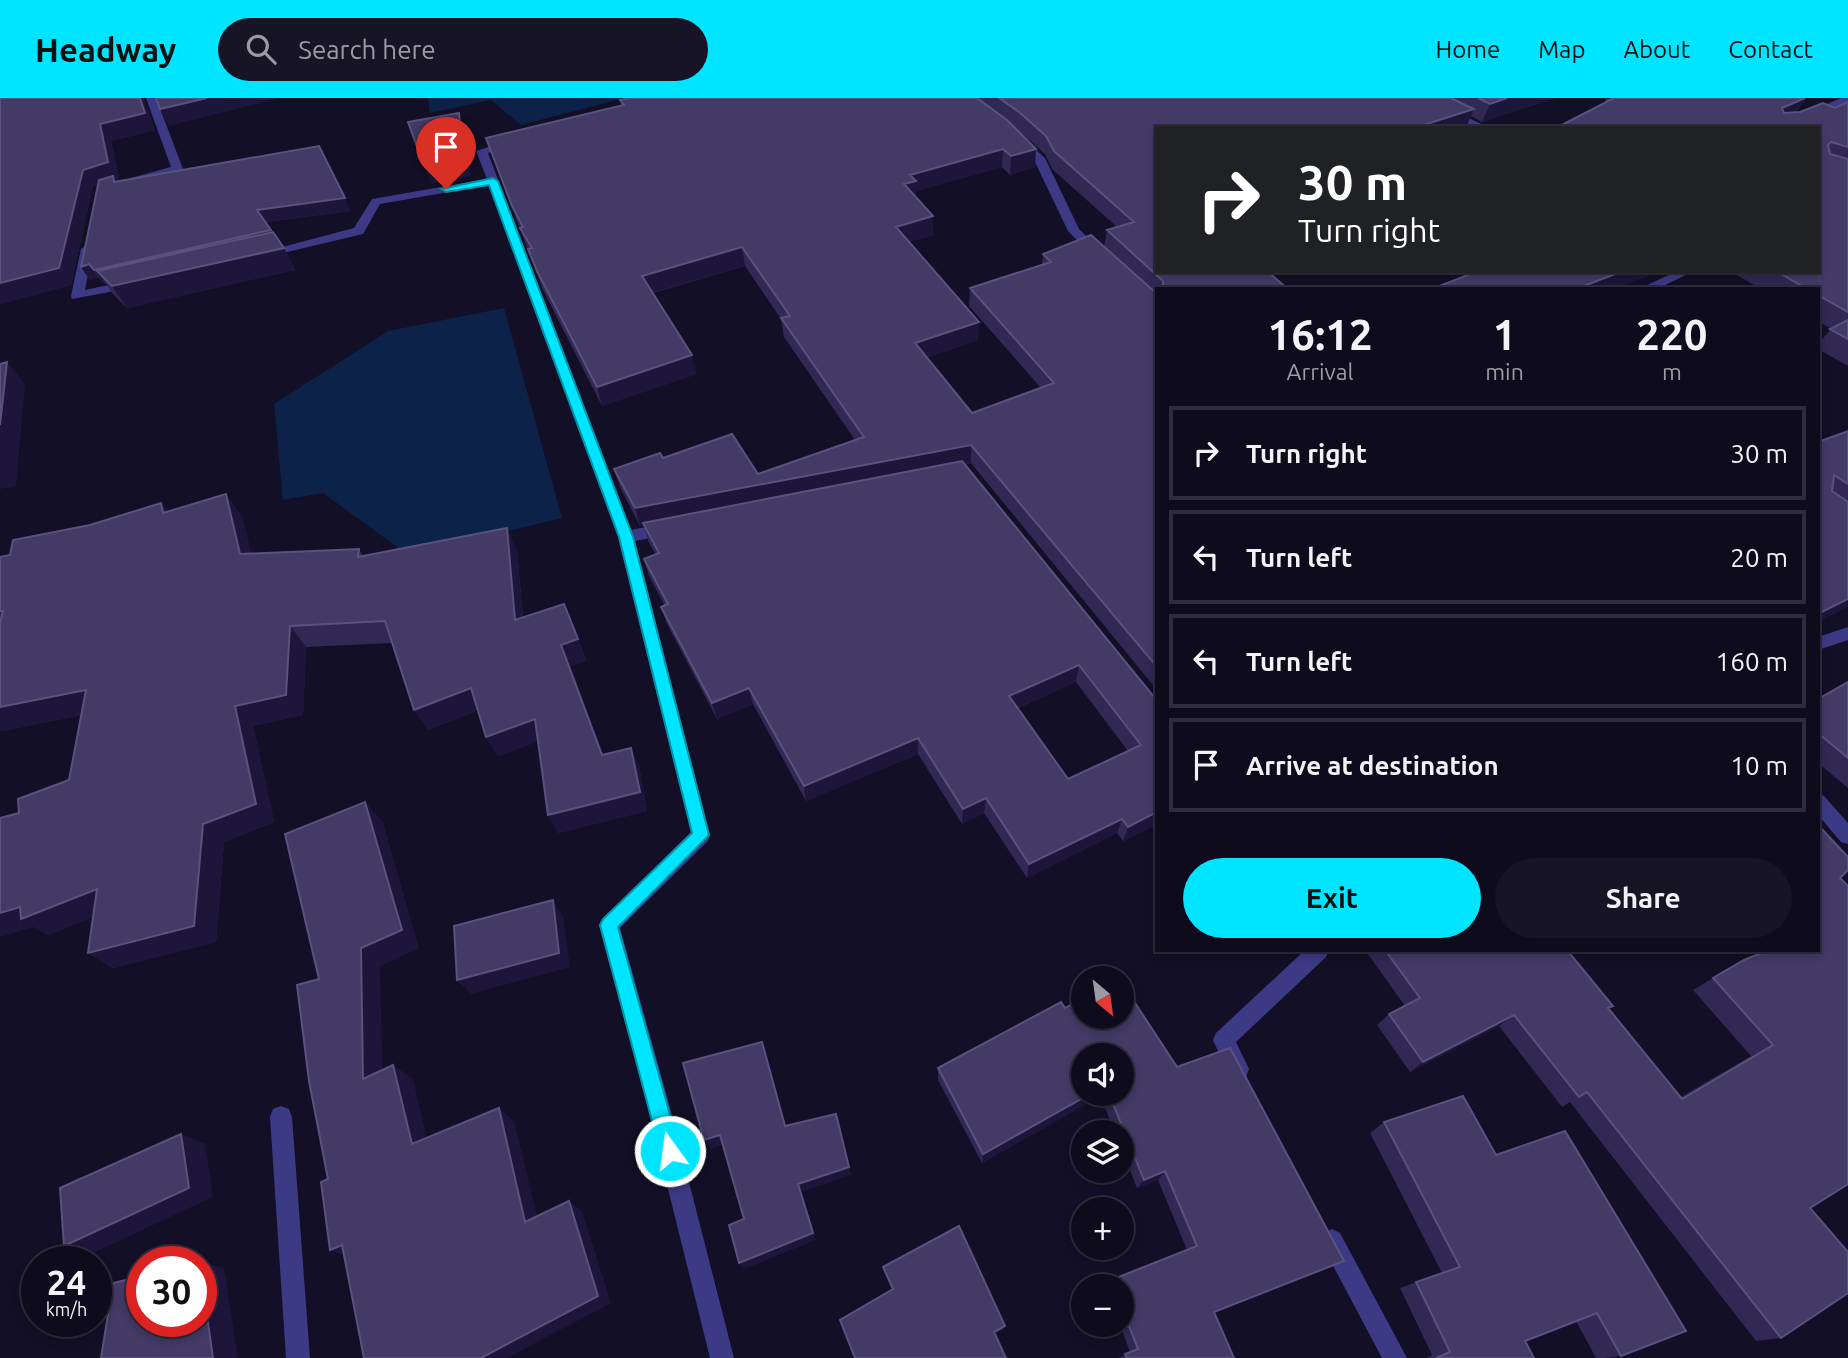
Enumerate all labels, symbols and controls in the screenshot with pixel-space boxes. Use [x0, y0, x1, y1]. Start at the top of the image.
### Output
search box [218, 18, 708, 81]
icon: search [242, 30, 280, 68]
text: Headway [35, 31, 176, 68]
text: Search here [298, 35, 436, 64]
text: Home [1435, 36, 1500, 63]
text: Map [1538, 36, 1585, 63]
text: About [1623, 36, 1690, 63]
text: Contact [1728, 36, 1813, 63]
pin [416, 117, 476, 189]
icon: arrive [427, 128, 465, 166]
icon: right [1183, 154, 1274, 245]
text: 30 m [1298, 154, 1407, 209]
text: Turn right [1298, 212, 1440, 248]
text: 16:12 [1268, 311, 1373, 358]
text: 1 [1493, 311, 1516, 358]
text: 220 [1636, 311, 1707, 358]
text: Arrival [1287, 359, 1354, 384]
text: min [1485, 359, 1524, 384]
text: m [1662, 359, 1682, 384]
icon: right [1187, 434, 1225, 472]
text: Turn right [1246, 439, 1367, 468]
text: 30 m [1730, 439, 1788, 468]
icon: left [1187, 538, 1225, 576]
text: Turn left [1246, 543, 1352, 572]
text: 20 m [1730, 543, 1788, 572]
icon: left [1187, 642, 1225, 680]
text: Turn left [1246, 647, 1352, 676]
text: 160 m [1716, 647, 1788, 676]
icon: arrive [1187, 746, 1225, 784]
text: Arrive at destination [1246, 751, 1499, 780]
text: 10 m [1730, 751, 1788, 780]
button: Exit [1183, 858, 1481, 938]
button: Share [1495, 858, 1792, 938]
north arrow [1071, 966, 1134, 1029]
map controls [1071, 966, 1134, 1337]
button: sound [1071, 1043, 1134, 1106]
position arrow [633, 1114, 707, 1188]
button: layers [1071, 1120, 1134, 1183]
button: + [1071, 1197, 1134, 1260]
speed limit sign: 30 [126, 1246, 217, 1337]
text: 24 [47, 1262, 86, 1302]
button: − [1071, 1274, 1134, 1337]
text: km/h [46, 1299, 87, 1319]

